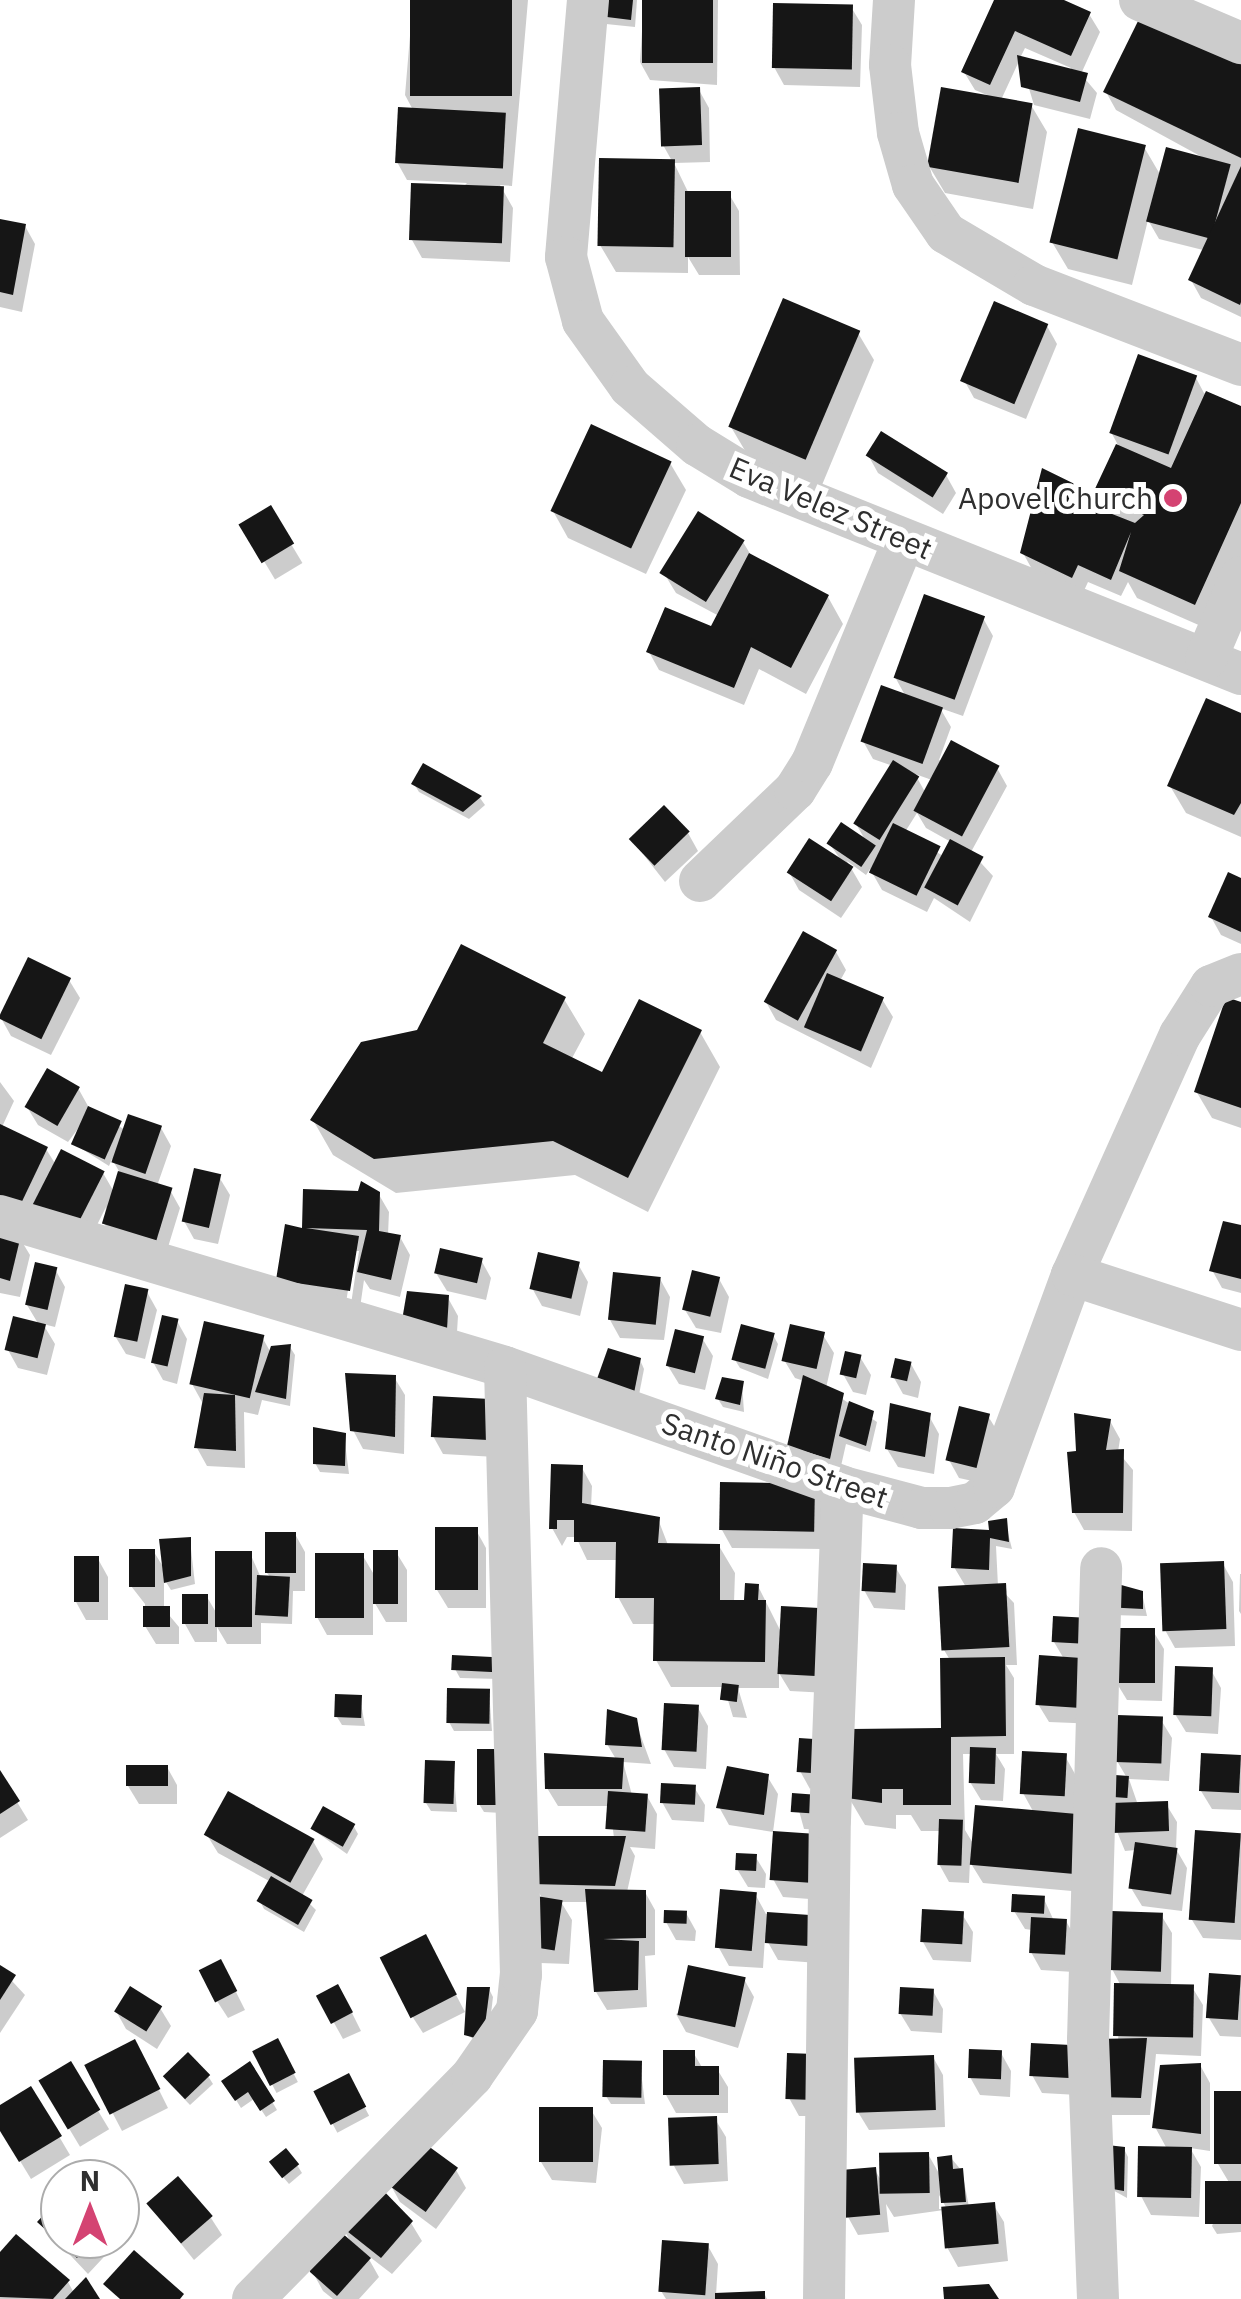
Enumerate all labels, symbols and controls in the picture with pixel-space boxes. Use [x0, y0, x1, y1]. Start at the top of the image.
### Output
street label: Eva Velez Street [724, 449, 938, 567]
place label: Apovel Church [958, 480, 1153, 516]
marker: Apovel Church [1162, 487, 1184, 509]
street label: Santo Niño Street [657, 1404, 893, 1516]
north arrow [40, 2159, 140, 2259]
text: N [80, 2162, 100, 2199]

